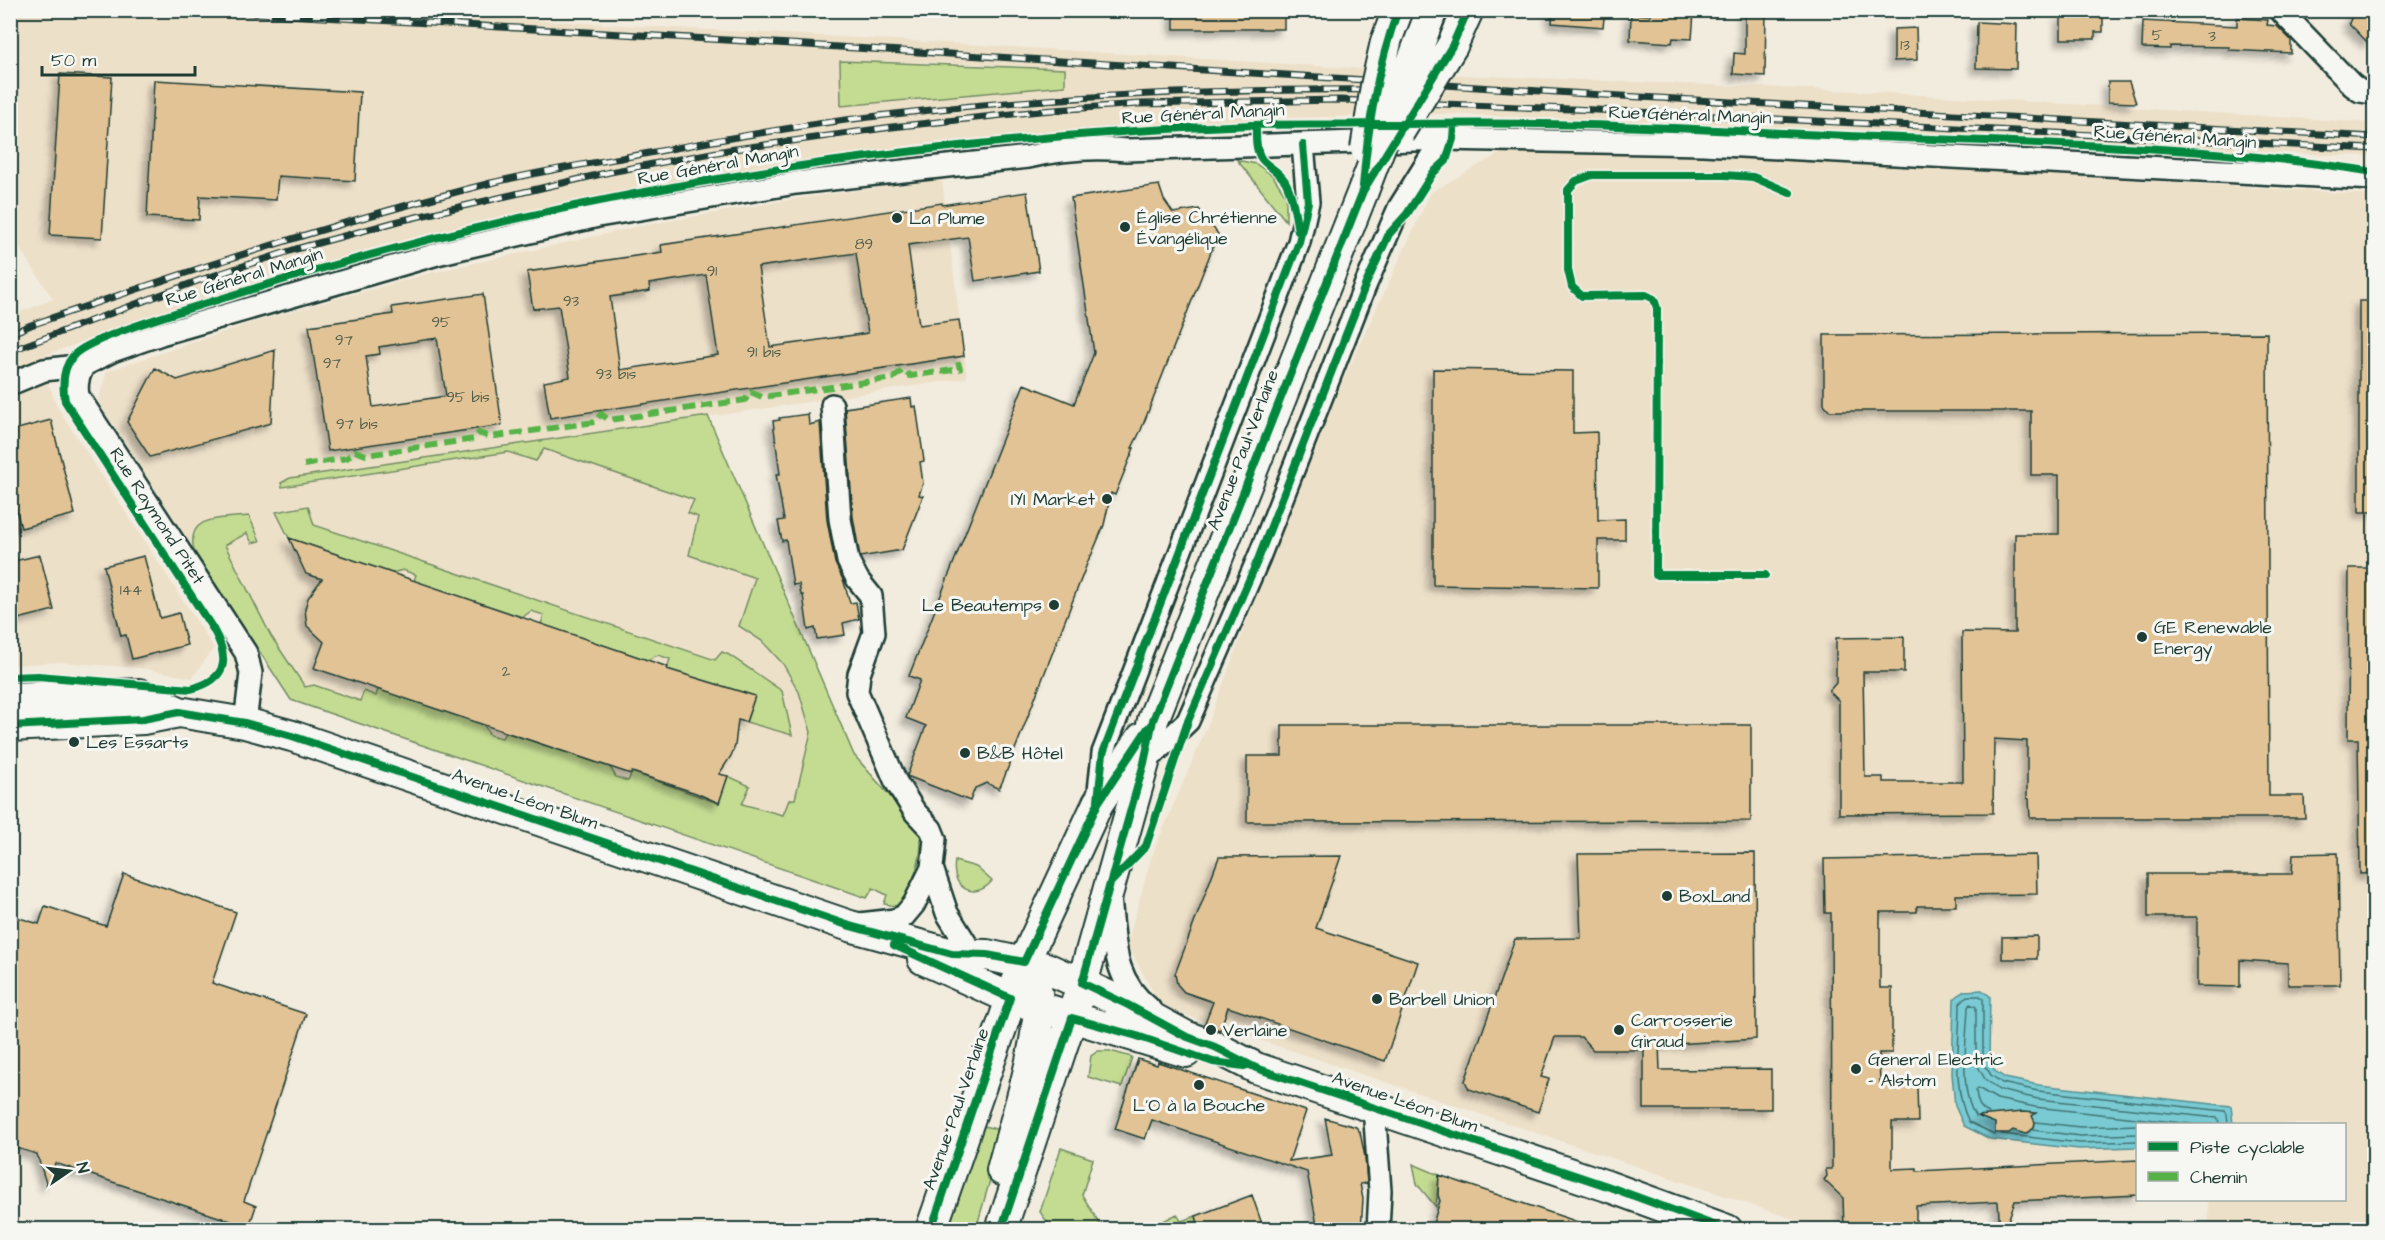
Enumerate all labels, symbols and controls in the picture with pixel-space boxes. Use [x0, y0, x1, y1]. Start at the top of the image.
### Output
house number: 5 [2152, 25, 2163, 46]
house number: 3 [2208, 26, 2216, 47]
house number: 13 [1900, 35, 1910, 56]
scale bar [42, 39, 195, 77]
text: 50 m [51, 48, 96, 73]
street label: Rue Général Mangin [1121, 97, 1285, 132]
street label: Rue Général Mangin [1608, 100, 1772, 131]
street label: Rue Général Mangin [2093, 119, 2257, 156]
street label: Rue Général Mangin [636, 139, 801, 192]
place label: Église Chrétienne Évangélique [1137, 205, 1278, 252]
place label: La Plume [909, 206, 985, 231]
marker: La Plume [890, 211, 904, 225]
marker: Église Chrétienne Évangélique [1118, 220, 1132, 234]
house number: 89 [855, 234, 873, 255]
street label: Rue Général Mangin [162, 241, 326, 314]
house number: 91 [707, 261, 717, 282]
house number: 93 [563, 291, 579, 312]
house number: 95 [431, 312, 451, 333]
house number: 97 [335, 330, 353, 351]
house number: 91 bis [747, 342, 782, 363]
house number: 97 [323, 353, 341, 374]
house number: 93 bis [596, 364, 637, 385]
street label: Avenue Paul Verlaine [1201, 366, 1285, 534]
house number: 95 bis [446, 387, 490, 408]
house number: 97 bis [336, 414, 378, 435]
street label: Rue Raymond Pitet [102, 443, 211, 591]
place label: IYI Market [1011, 487, 1096, 512]
marker: IYI Market [1100, 492, 1114, 506]
house number: 144 [120, 580, 142, 601]
place label: Le Beautemps [922, 593, 1042, 618]
marker: Le Beautemps [1047, 598, 1061, 612]
place label: GE Renewable Energy [2154, 615, 2272, 662]
marker: GE Renewable Energy [2135, 630, 2149, 644]
house number: 2 [502, 661, 511, 682]
place label: Les Essarts [86, 730, 189, 755]
marker: Les Essarts [67, 735, 81, 749]
place label: B&B Hôtel [977, 741, 1063, 766]
marker: B&B Hôtel [958, 746, 972, 760]
street label: Avenue Léon Blum [449, 762, 601, 836]
place label: BoxLand [1679, 884, 1750, 909]
marker: BoxLand [1660, 889, 1674, 903]
place label: Barbell Union [1389, 987, 1495, 1012]
marker: Barbell Union [1370, 992, 1384, 1006]
place label: Carrosserie Giraud [1631, 1008, 1733, 1054]
place label: Verlaine [1223, 1018, 1288, 1043]
marker: Verlaine [1204, 1023, 1218, 1037]
marker: Carrosserie Giraud [1612, 1023, 1626, 1037]
street label: Avenue Paul Verlaine [917, 1024, 996, 1193]
place label: General Electric - Alstom [1868, 1047, 2004, 1093]
marker: General Electric - Alstom [1849, 1062, 1863, 1076]
street label: Avenue Léon Blum [1329, 1065, 1481, 1139]
marker: L'O à la Bouche [1192, 1078, 1206, 1092]
place label: L'O à la Bouche [1133, 1093, 1265, 1118]
legend [2136, 1123, 2346, 1201]
text: Piste cyclable [2190, 1135, 2305, 1161]
north arrow [39, 1141, 99, 1201]
text: N [71, 1160, 94, 1175]
text: Chemin [2190, 1165, 2247, 1190]

